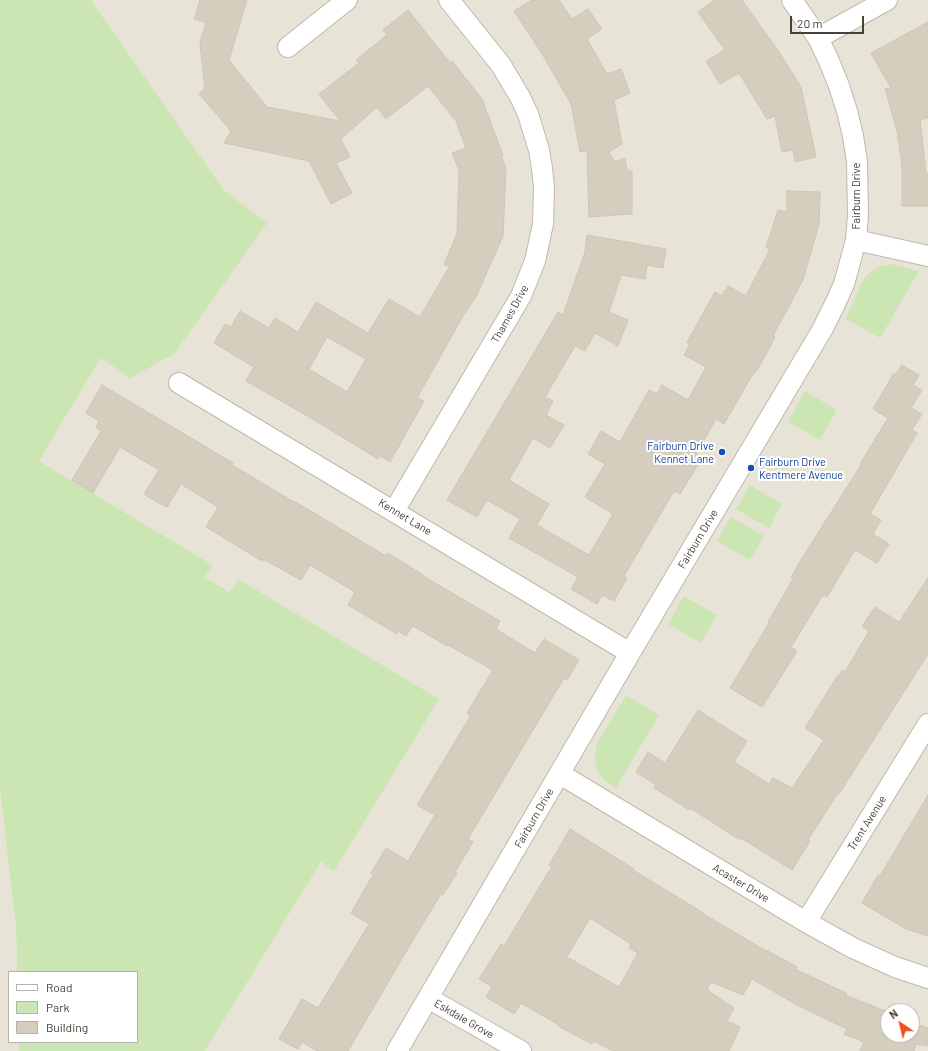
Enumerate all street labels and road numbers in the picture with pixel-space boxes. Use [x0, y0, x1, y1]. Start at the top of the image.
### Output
street label: Fairburn Drive [849, 163, 863, 229]
street label: Thames Drive [489, 283, 531, 345]
street label: Kennet Lane [376, 496, 434, 538]
street label: Fairburn Drive [675, 507, 721, 571]
street label: Fairburn Drive [512, 786, 556, 850]
street label: Trent Avenue [845, 793, 889, 853]
street label: Acaster Drive [710, 861, 772, 905]
street label: Eskdale Grove [432, 997, 496, 1041]

